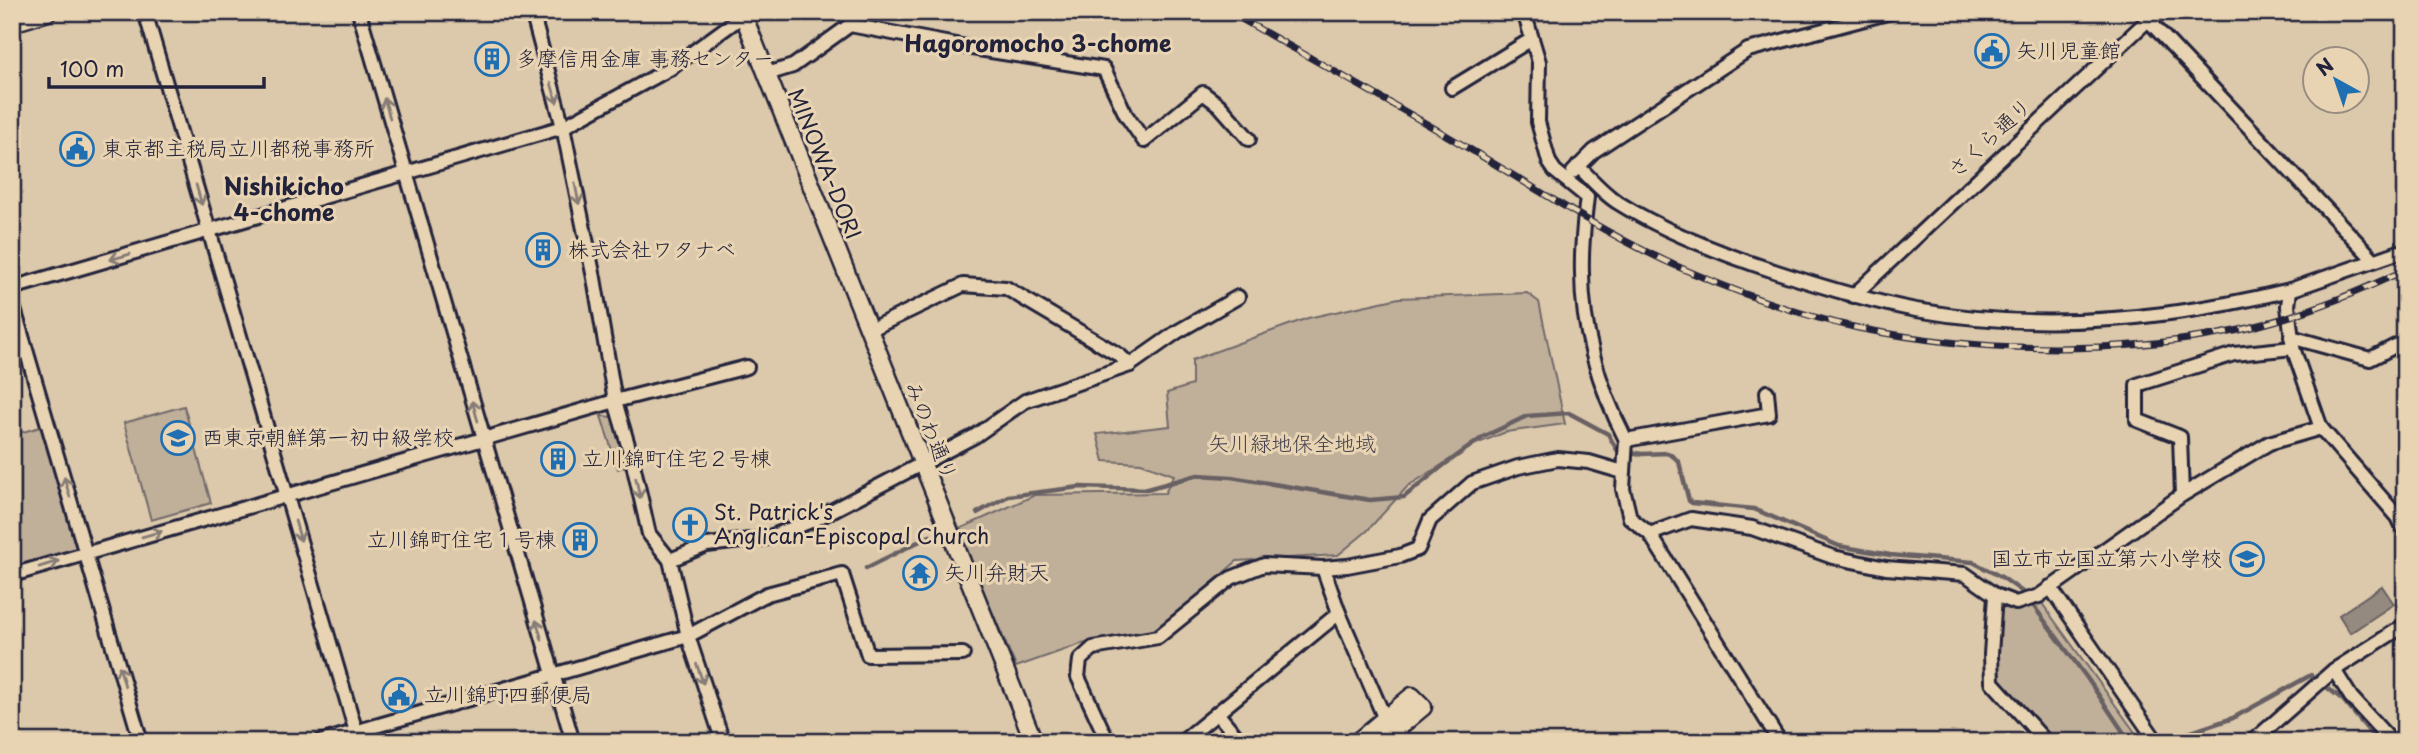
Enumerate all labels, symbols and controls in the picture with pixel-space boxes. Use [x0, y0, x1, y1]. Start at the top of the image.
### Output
district label: Hagoromocho 3-chome [904, 25, 1172, 60]
public building icon: 矢川児童館 [1973, 32, 2011, 70]
place label: 矢川児童館 [2016, 33, 2121, 65]
building icon: 多摩信用金庫 事務センター [473, 40, 511, 78]
place label: 多摩信用金庫 事務センター [516, 41, 774, 73]
scale bar [49, 46, 264, 90]
north arrow [2302, 46, 2372, 116]
text: N [2310, 51, 2339, 82]
text: 100 m [60, 52, 124, 84]
one-way arrow [548, 81, 561, 104]
street label: MINOWA-DORI [781, 83, 871, 243]
street label: さくら通り [1939, 89, 2038, 184]
one-way arrow [379, 97, 392, 119]
public building icon: 東京都主税局立川都税事務所 [58, 130, 96, 168]
place label: 東京都主税局立川都税事務所 [102, 131, 375, 163]
district label: Nishikicho 4-chome [224, 168, 344, 229]
one-way arrow [570, 182, 584, 205]
one-way arrow [193, 184, 206, 206]
building icon: 株式会社ワタナベ [524, 231, 562, 269]
place label: 株式会社ワタナベ [568, 232, 736, 264]
one-way arrow [109, 251, 131, 264]
street label: みのわ通り [898, 376, 967, 485]
one-way arrow [467, 400, 480, 422]
school or university icon: 西東京朝鮮第一初中級学校 [159, 419, 197, 457]
place label: 西東京朝鮮第一初中級学校 [202, 420, 454, 452]
park label: 矢川緑地保全地域 [1208, 426, 1376, 458]
building icon: 立川錦町住宅２号棟 [539, 440, 577, 478]
place label: 立川錦町住宅２号棟 [582, 441, 771, 473]
one-way arrow [632, 476, 645, 499]
one-way arrow [59, 477, 72, 499]
place label: St. Patrick's Anglican-Episcopal Church [714, 495, 989, 551]
church icon: St. Patrick's Anglican-Episcopal Church [671, 506, 709, 544]
one-way arrow [292, 520, 305, 542]
building icon: 立川錦町住宅１号棟 [561, 521, 599, 559]
place label: 立川錦町住宅１号棟 [367, 522, 556, 554]
one-way arrow [140, 526, 162, 539]
school or university icon: 国立市立国立第六小学校 [2228, 540, 2266, 578]
place label: 国立市立国立第六小学校 [1991, 541, 2222, 573]
temple icon: 矢川弁財天 [901, 554, 939, 592]
place label: 矢川弁財天 [944, 555, 1049, 587]
one-way arrow [38, 556, 60, 569]
one-way arrow [531, 619, 544, 641]
one-way arrow [695, 662, 707, 684]
one-way arrow [114, 665, 127, 687]
public building icon: 立川錦町四郵便局 [380, 676, 418, 714]
place label: 立川錦町四郵便局 [424, 677, 592, 709]

